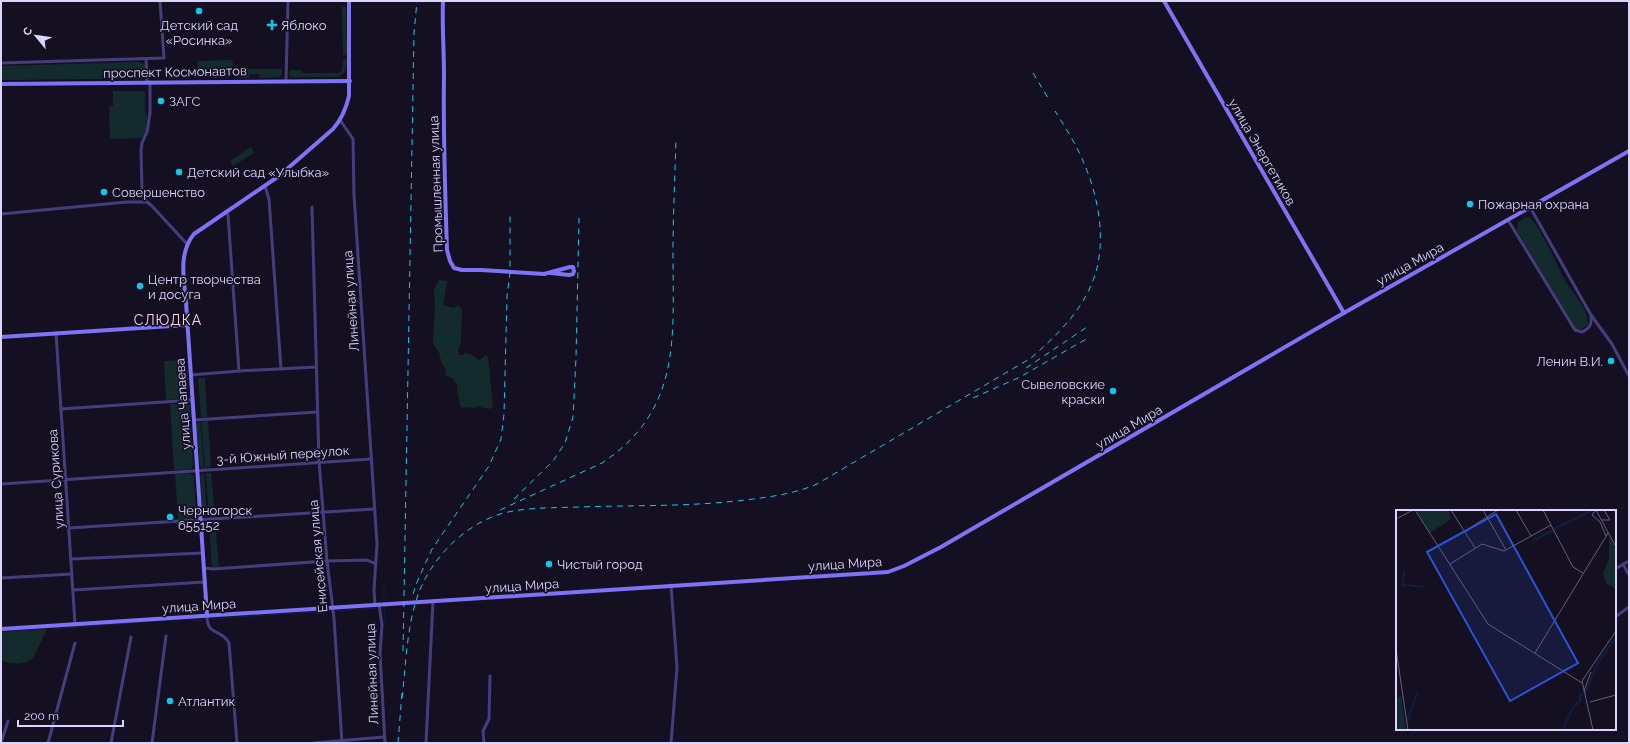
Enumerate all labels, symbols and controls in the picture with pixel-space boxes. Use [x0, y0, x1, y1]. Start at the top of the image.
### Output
marker: Детский сад «Росинка» [194, 6, 204, 16]
north arrow [16, 16, 56, 56]
place label: Детский сад «Росинка» [160, 18, 238, 48]
place label: Яблоко [281, 18, 327, 33]
marker: Яблоко [266, 19, 278, 31]
text: С [20, 25, 35, 38]
street label: проспект Космонавтов [103, 63, 247, 81]
place label: ЗАГС [169, 94, 200, 109]
marker: ЗАГС [156, 96, 166, 106]
street label: улица Энергетиков [1225, 96, 1299, 208]
street label: Промышленная улица [426, 115, 446, 253]
place label: Детский сад «Улыбка» [187, 165, 329, 180]
marker: Детский сад «Улыбка» [174, 167, 184, 177]
place label: Совершенство [112, 185, 205, 200]
marker: Совершенство [99, 187, 109, 197]
place label: Пожарная охрана [1478, 197, 1589, 212]
marker: Пожарная охрана [1465, 199, 1475, 209]
street label: улица Мира [1374, 239, 1446, 289]
street label: Линейная улица [340, 250, 362, 352]
place label: Центр творчества и досуга [148, 272, 261, 302]
marker: Центр творчества и досуга [135, 281, 145, 291]
district label: СЛЮДКА [134, 312, 202, 328]
place label: Ленин В.И. [1536, 354, 1603, 369]
marker: Ленин В.И. [1606, 356, 1616, 366]
street label: улица Чапаева [172, 358, 194, 450]
place label: Сывеловские краски [1021, 377, 1105, 407]
marker: Сывеловские краски [1108, 386, 1118, 396]
street label: улица Мира [1093, 402, 1165, 452]
street label: улица Сурикова [45, 429, 67, 529]
street label: 3-й Южный переулок [216, 443, 350, 467]
street label: Енисейская улица [306, 499, 330, 613]
place label: Черногорск 655152 [178, 503, 252, 533]
inset map [1396, 510, 1616, 730]
marker: Черногорск 655152 [165, 512, 175, 522]
street label: улица Мира [807, 554, 883, 574]
place label: Чистый город [557, 557, 643, 572]
marker: Чистый город [544, 559, 554, 569]
street label: улица Мира [484, 576, 560, 596]
street label: улица Мира [161, 596, 237, 616]
street label: Линейная улица [363, 623, 381, 725]
place label: Атлантик [178, 694, 235, 709]
marker: Атлантик [165, 696, 175, 706]
scale bar [18, 702, 123, 728]
text: 200 m [24, 709, 59, 723]

